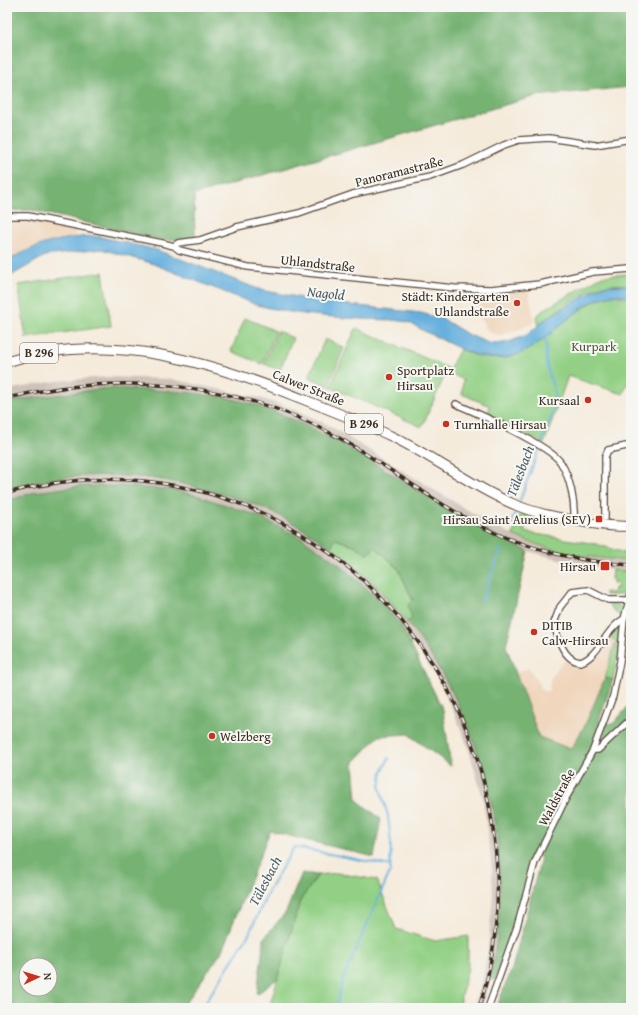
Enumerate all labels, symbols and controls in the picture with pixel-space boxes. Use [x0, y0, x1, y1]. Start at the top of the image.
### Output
street label: Panoramastraße [353, 151, 445, 192]
street label: Uhlandstraße [280, 250, 356, 277]
water label: Nagold [306, 281, 346, 305]
place label: Städt: Kindergarten Uhlandstraße [401, 287, 510, 321]
marker: Städt: Kindergarten Uhlandstraße [512, 298, 522, 308]
park label: Kurpark [571, 337, 617, 356]
road number: B 296 [20, 343, 58, 363]
place label: Sportplatz Hirsau [397, 361, 454, 395]
street label: Calwer Straße [270, 364, 348, 411]
marker: Sportplatz Hirsau [384, 372, 394, 382]
place label: Kursaal [539, 391, 580, 410]
marker: Kursaal [583, 395, 593, 405]
road number: B 296 [345, 414, 383, 434]
place label: Turnhalle Hirsau [454, 415, 547, 434]
marker: Turnhalle Hirsau [441, 419, 451, 429]
water label: Tälesbach [501, 442, 539, 500]
place label: Hirsau Saint Aurelius (SEV) [443, 510, 591, 529]
marker: Hirsau Saint Aurelius (SEV) [594, 514, 604, 524]
place label: Hirsau [560, 557, 596, 576]
marker: Hirsau [599, 560, 611, 572]
place label: DITIB Calw-Hirsau [542, 616, 609, 650]
marker: DITIB Calw-Hirsau [529, 627, 539, 637]
place label: Welzberg [220, 727, 271, 746]
marker: Welzberg [207, 731, 217, 741]
street label: Waldstraße [533, 765, 579, 829]
water label: Tälesbach [244, 853, 286, 909]
north arrow [18, 957, 58, 997]
text: N [40, 972, 56, 981]

